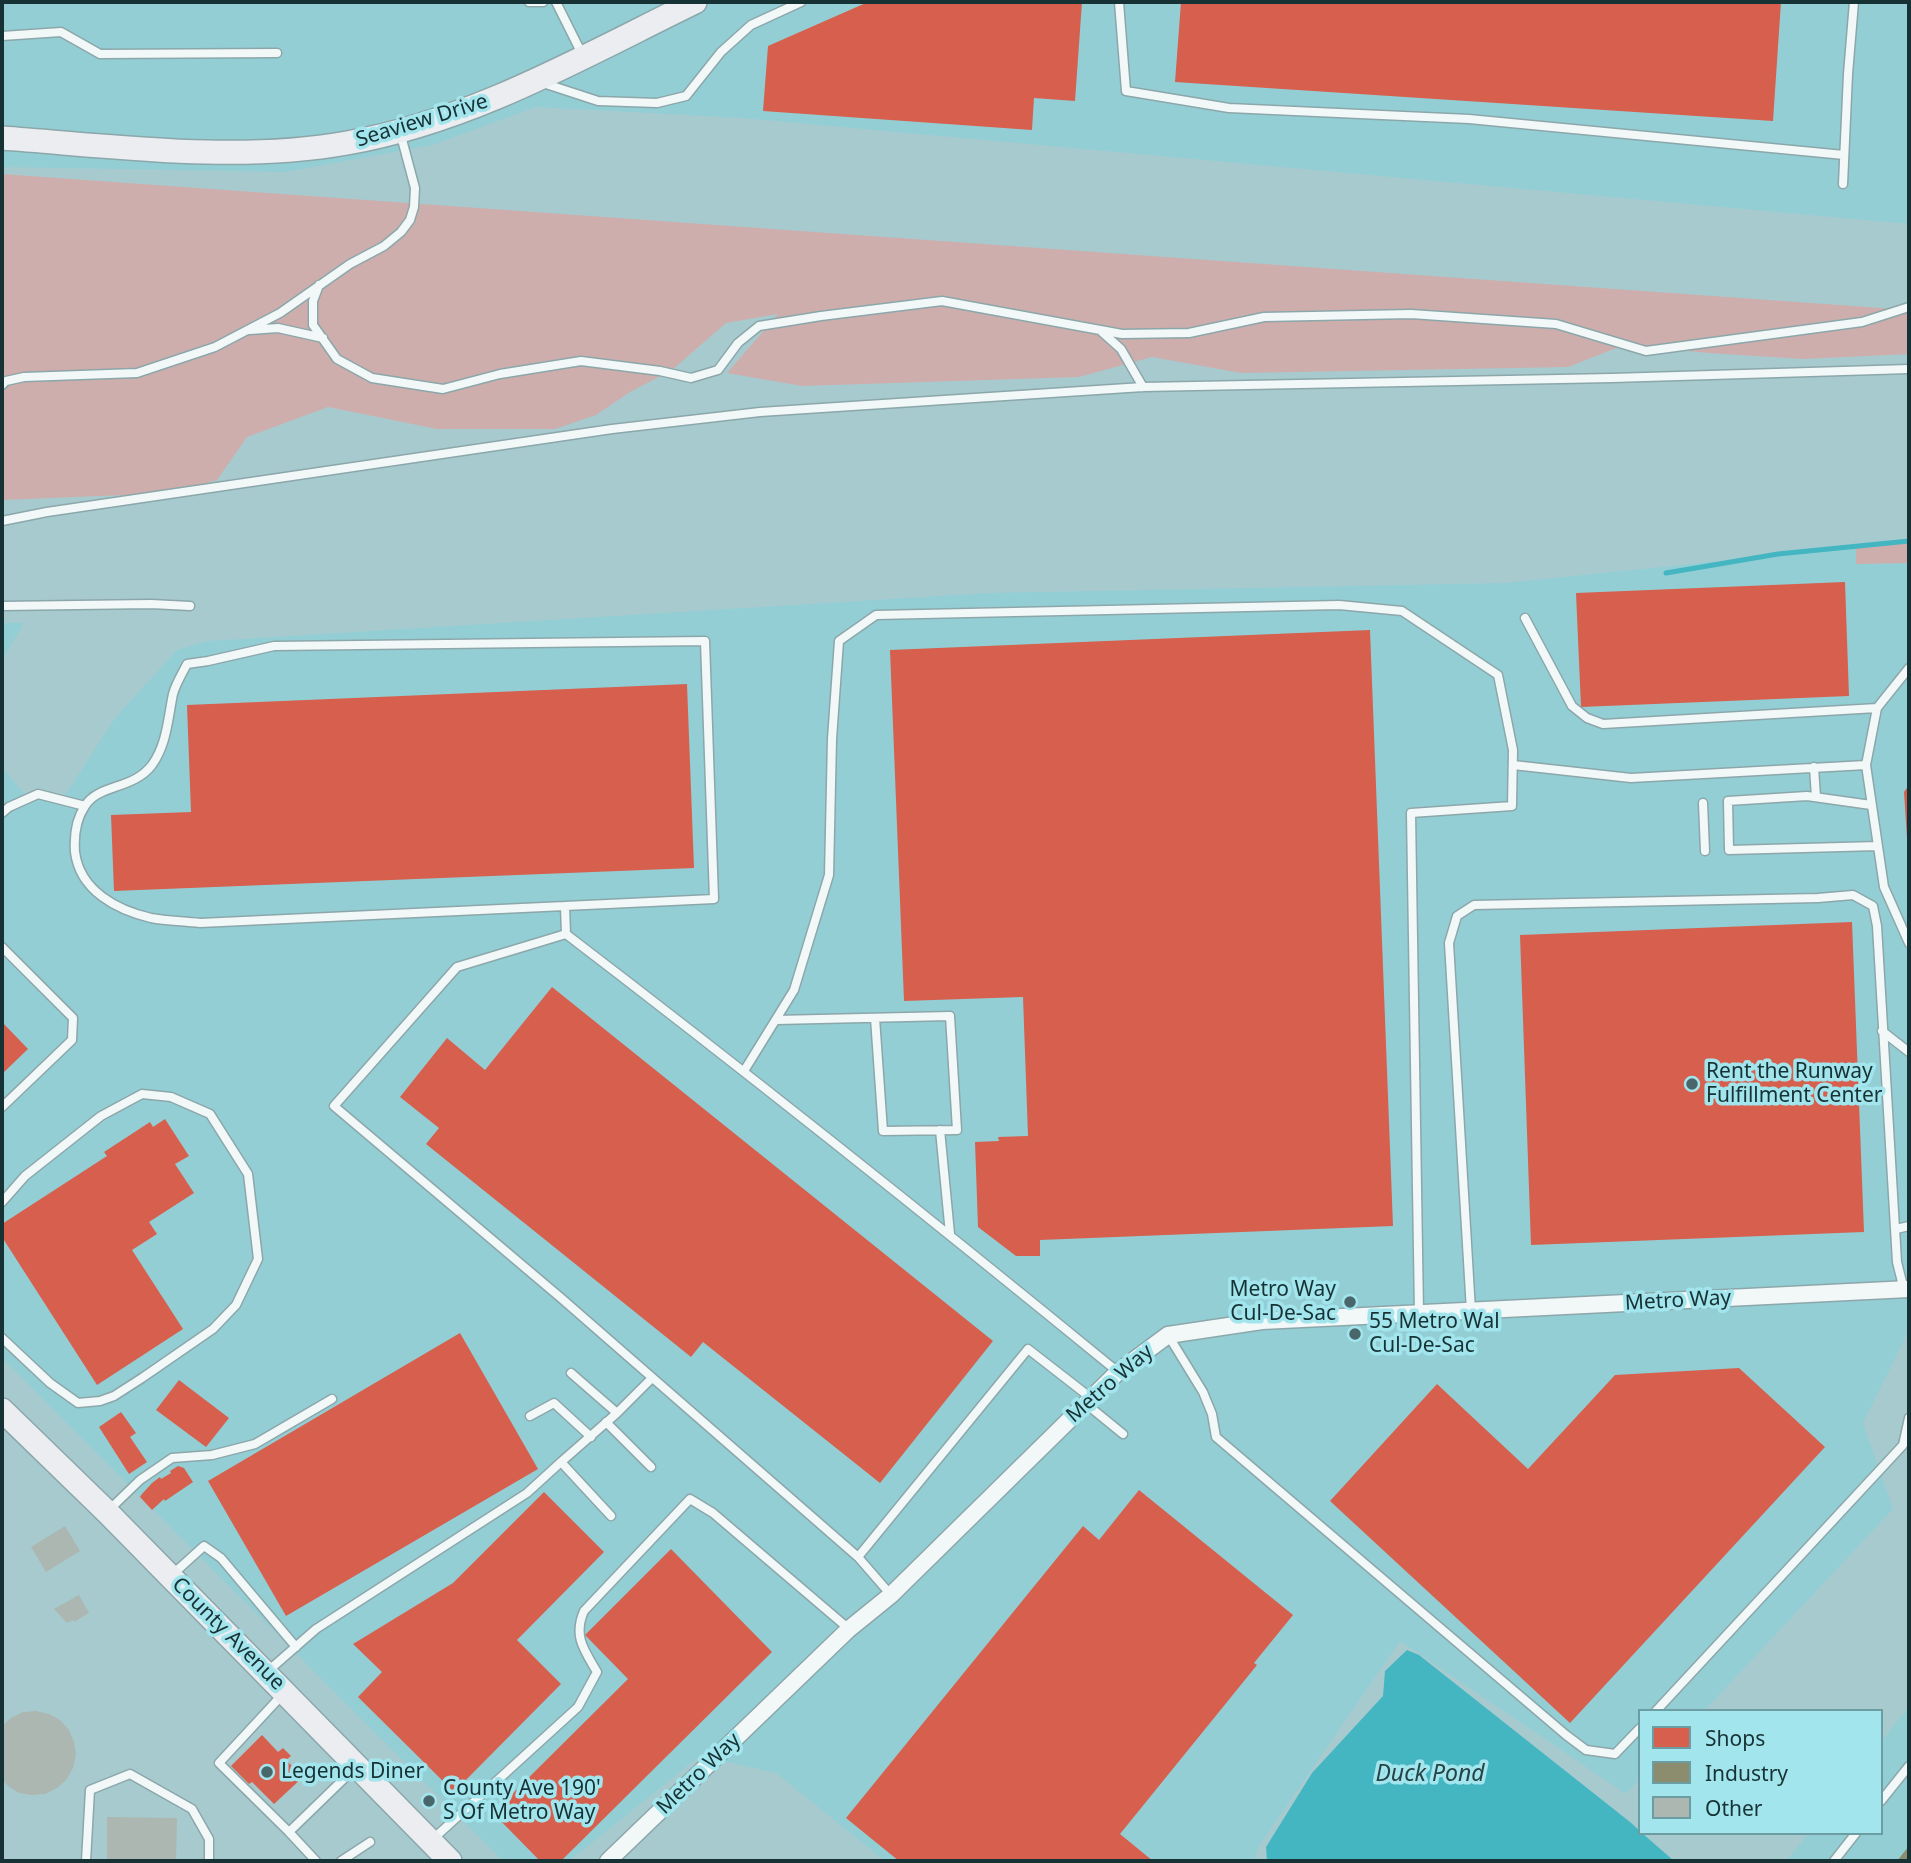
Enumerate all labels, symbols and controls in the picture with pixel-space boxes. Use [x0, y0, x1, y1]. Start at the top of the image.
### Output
street label: Seaview Drive [353, 89, 491, 153]
place label: Rent the Runway Fulfillment Center [1706, 1059, 1882, 1109]
marker: Rent the Runway Fulfillment Center [1684, 1076, 1700, 1092]
place label: Metro Way Cul-De-Sac [1230, 1277, 1336, 1327]
street label: Metro Way [1624, 1286, 1732, 1316]
marker: Metro Way Cul-De-Sac [1342, 1294, 1358, 1310]
place label: 55 Metro Wal Cul-De-Sac [1369, 1309, 1500, 1359]
marker: 55 Metro Wal Cul-De-Sac [1347, 1326, 1363, 1342]
street label: Metro Way [1062, 1340, 1158, 1428]
street label: County Avenue [166, 1572, 290, 1696]
legend [1638, 1709, 1883, 1835]
text: Shops [1705, 1724, 1765, 1752]
street label: Metro Way [652, 1728, 746, 1820]
place label: Legends Diner [281, 1759, 424, 1785]
text: Industry [1705, 1759, 1788, 1787]
water label: Duck Pond [1375, 1760, 1485, 1788]
marker: Legends Diner [259, 1764, 275, 1780]
place label: County Ave 190' S Of Metro Way [443, 1776, 601, 1826]
marker: County Ave 190' S Of Metro Way [421, 1793, 437, 1809]
text: Other [1705, 1794, 1762, 1822]

